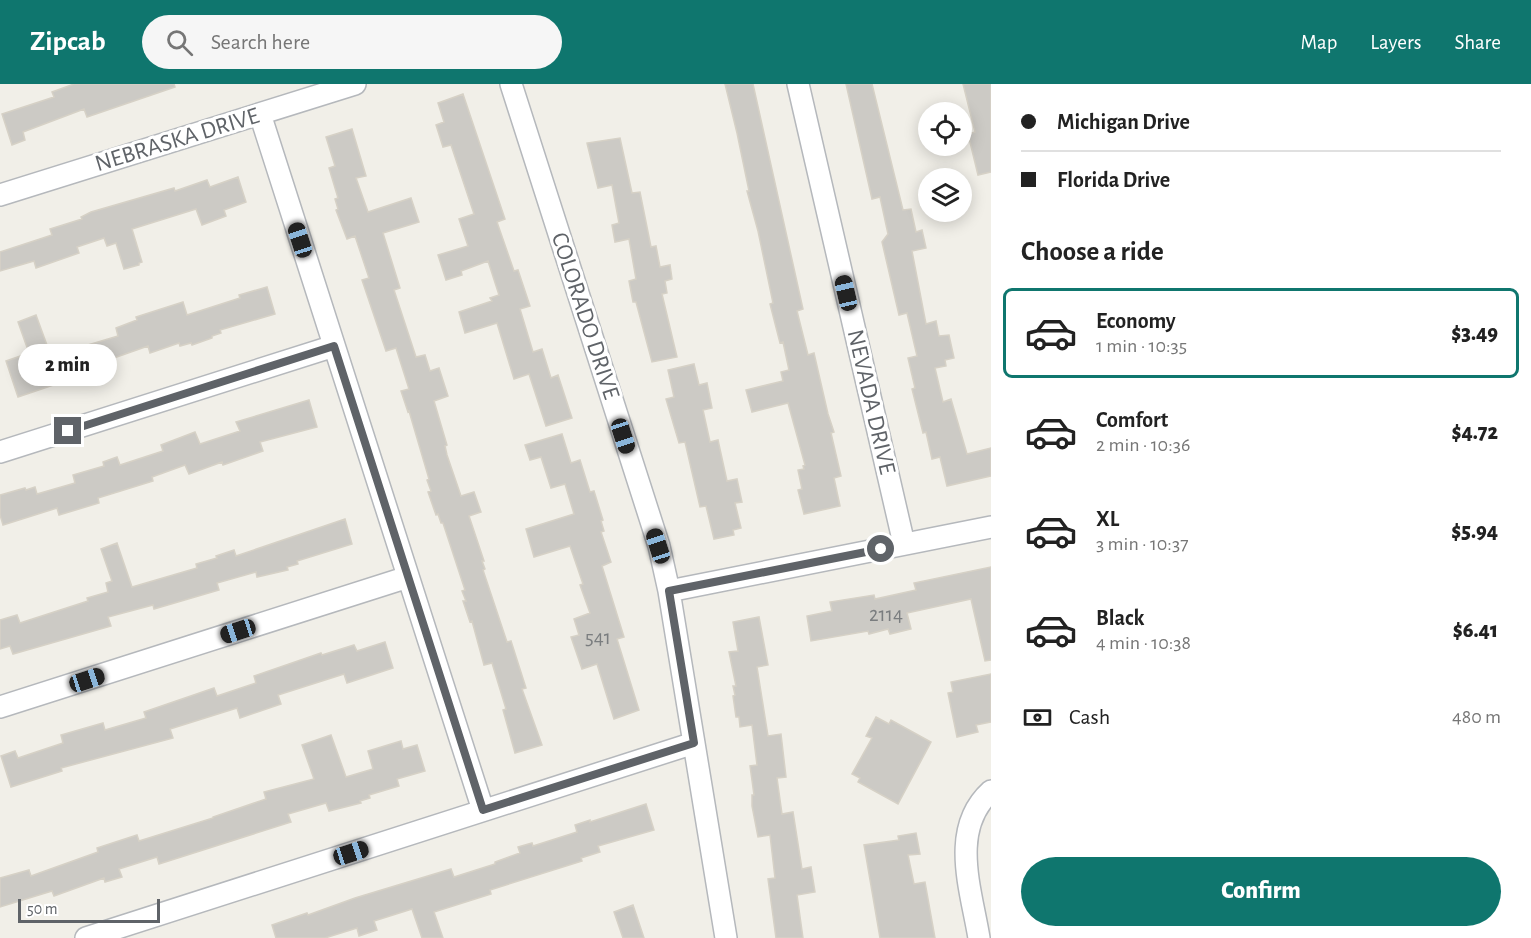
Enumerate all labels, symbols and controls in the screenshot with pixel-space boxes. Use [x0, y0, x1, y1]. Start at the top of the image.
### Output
search box [142, 15, 562, 69]
icon: search [163, 26, 196, 59]
text: Zipcab [30, 28, 106, 56]
text: Search here [211, 31, 310, 53]
text: Map [1301, 32, 1337, 53]
text: Layers [1370, 32, 1421, 53]
text: Share [1454, 32, 1501, 53]
map controls [918, 102, 972, 222]
button: locate [918, 102, 972, 156]
street label: NEBRASKA DRIVE [92, 104, 262, 176]
text: Michigan Drive [1057, 111, 1190, 133]
button: layers [918, 168, 972, 222]
text: Florida Drive [1057, 169, 1170, 191]
car [286, 220, 314, 260]
street label: COLORADO DRIVE [547, 230, 623, 403]
text: Choose a ride [1021, 238, 1164, 265]
car [833, 273, 859, 313]
icon: car [1024, 306, 1078, 360]
text: Economy [1096, 310, 1176, 332]
text: $3.49 [1451, 322, 1498, 344]
street label: NEVADA DRIVE [843, 327, 899, 477]
text: 1 min · 10:35 [1096, 336, 1187, 356]
callout: 2 min [19, 344, 118, 386]
text: 2 min [45, 355, 90, 375]
icon: car [1024, 405, 1078, 459]
text: Comfort [1096, 409, 1168, 431]
car [609, 416, 637, 456]
route end [54, 417, 81, 444]
text: $4.72 [1451, 421, 1498, 443]
text: 2 min · 10:36 [1096, 435, 1190, 455]
icon: car [1024, 504, 1078, 558]
text: XL [1096, 508, 1119, 530]
text: $5.94 [1451, 520, 1498, 542]
car [644, 526, 672, 566]
text: 3 min · 10:37 [1096, 534, 1188, 554]
route start [867, 535, 894, 562]
icon: car [1024, 603, 1078, 657]
house number: 2114 [869, 604, 903, 625]
text: Black [1096, 607, 1144, 629]
car [218, 617, 258, 645]
text: $6.41 [1453, 619, 1498, 641]
house number: 541 [585, 627, 611, 648]
text: 4 min · 10:38 [1096, 633, 1191, 653]
car [67, 666, 107, 694]
icon: cash [1021, 701, 1054, 734]
text: Cash [1069, 706, 1110, 728]
text: 480 m [1452, 707, 1501, 727]
car [331, 839, 371, 867]
button: Confirm [1021, 857, 1501, 926]
scale bar [18, 896, 160, 924]
text: 50 m [27, 901, 58, 917]

